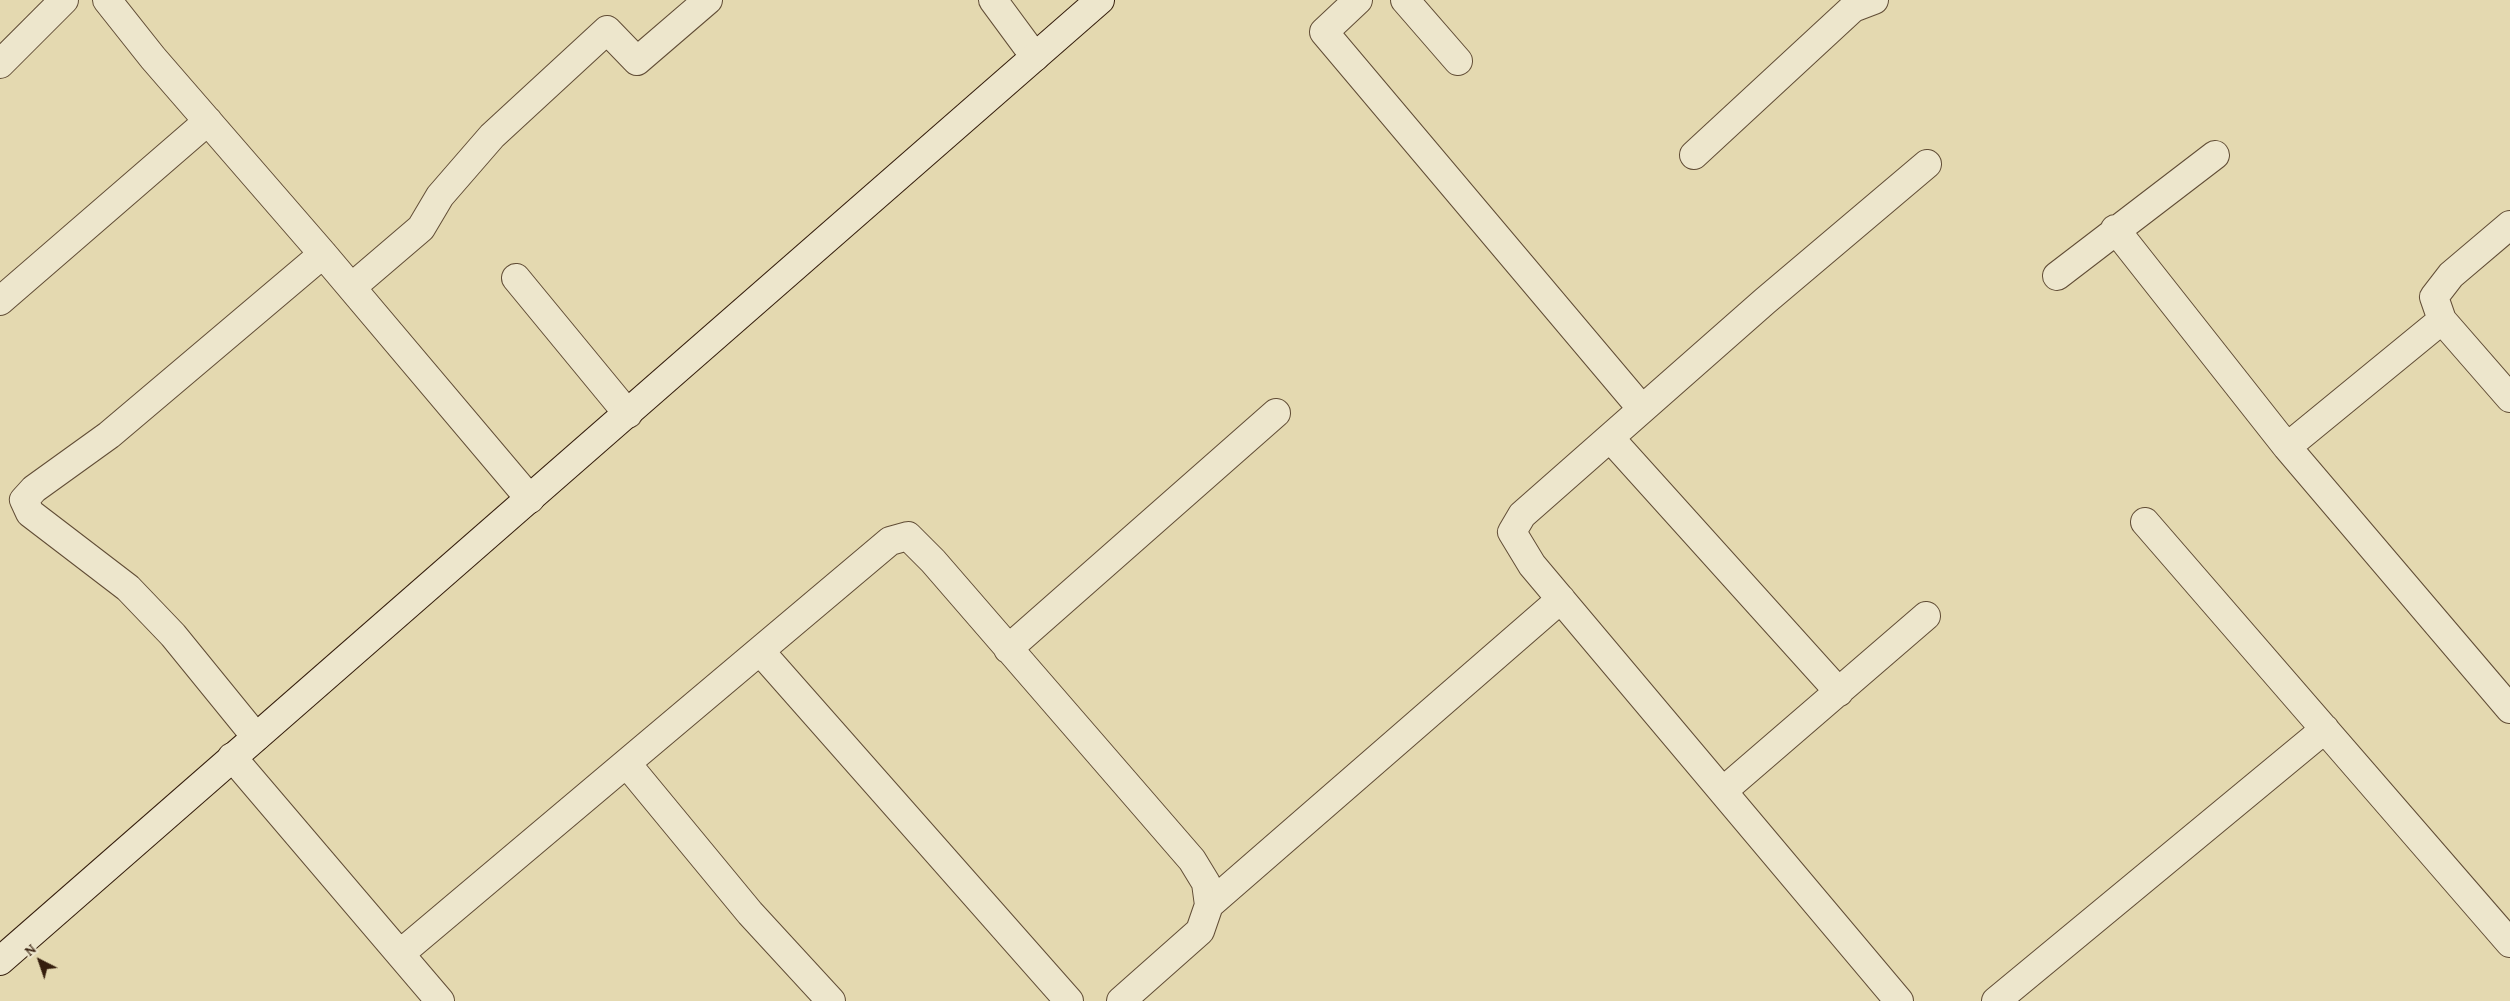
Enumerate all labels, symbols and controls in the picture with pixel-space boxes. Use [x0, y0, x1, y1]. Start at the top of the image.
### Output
north arrow [15, 936, 65, 986]
text: N [20, 939, 40, 960]

